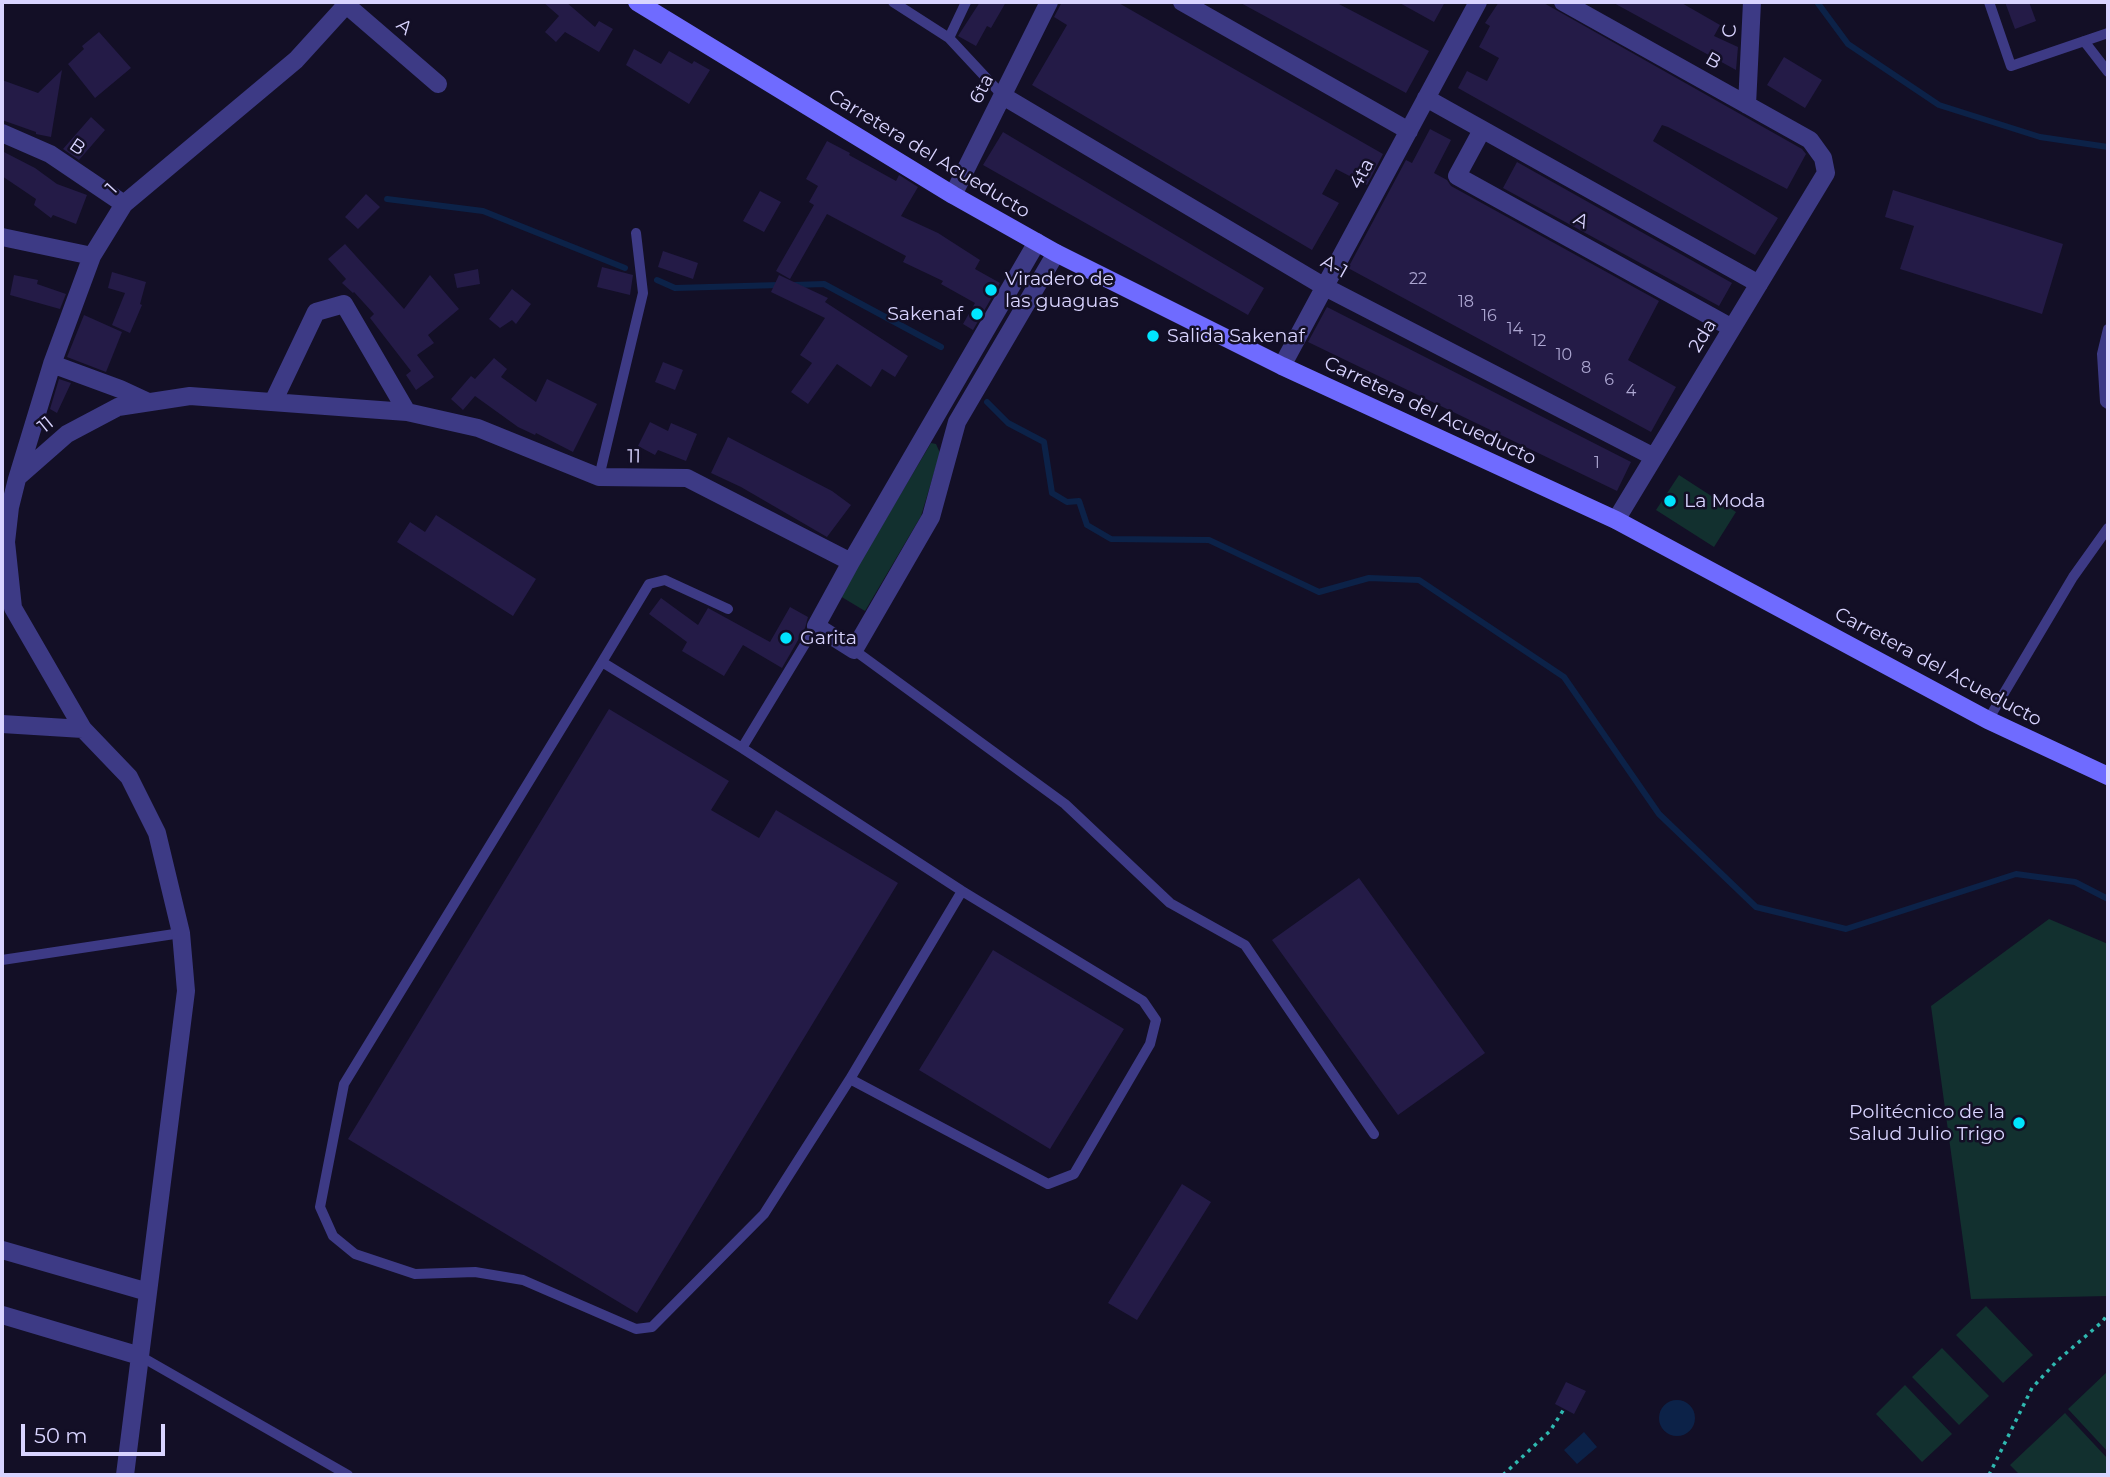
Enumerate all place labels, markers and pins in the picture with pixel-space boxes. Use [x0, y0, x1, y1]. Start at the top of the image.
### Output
place label: Viradero de las guaguas [1005, 268, 1119, 312]
marker: Viradero de las guaguas [983, 282, 999, 298]
place label: Sakenaf [887, 303, 963, 325]
marker: Sakenaf [969, 306, 985, 322]
place label: Salida Sakenaf [1167, 325, 1305, 347]
marker: Salida Sakenaf [1145, 328, 1161, 344]
place label: La Moda [1684, 490, 1766, 512]
marker: La Moda [1662, 493, 1678, 509]
place label: Garita [800, 627, 857, 649]
marker: Garita [778, 630, 794, 646]
place label: Politécnico de la Salud Julio Trigo [1849, 1101, 2005, 1145]
marker: Politécnico de la Salud Julio Trigo [2011, 1115, 2027, 1131]

